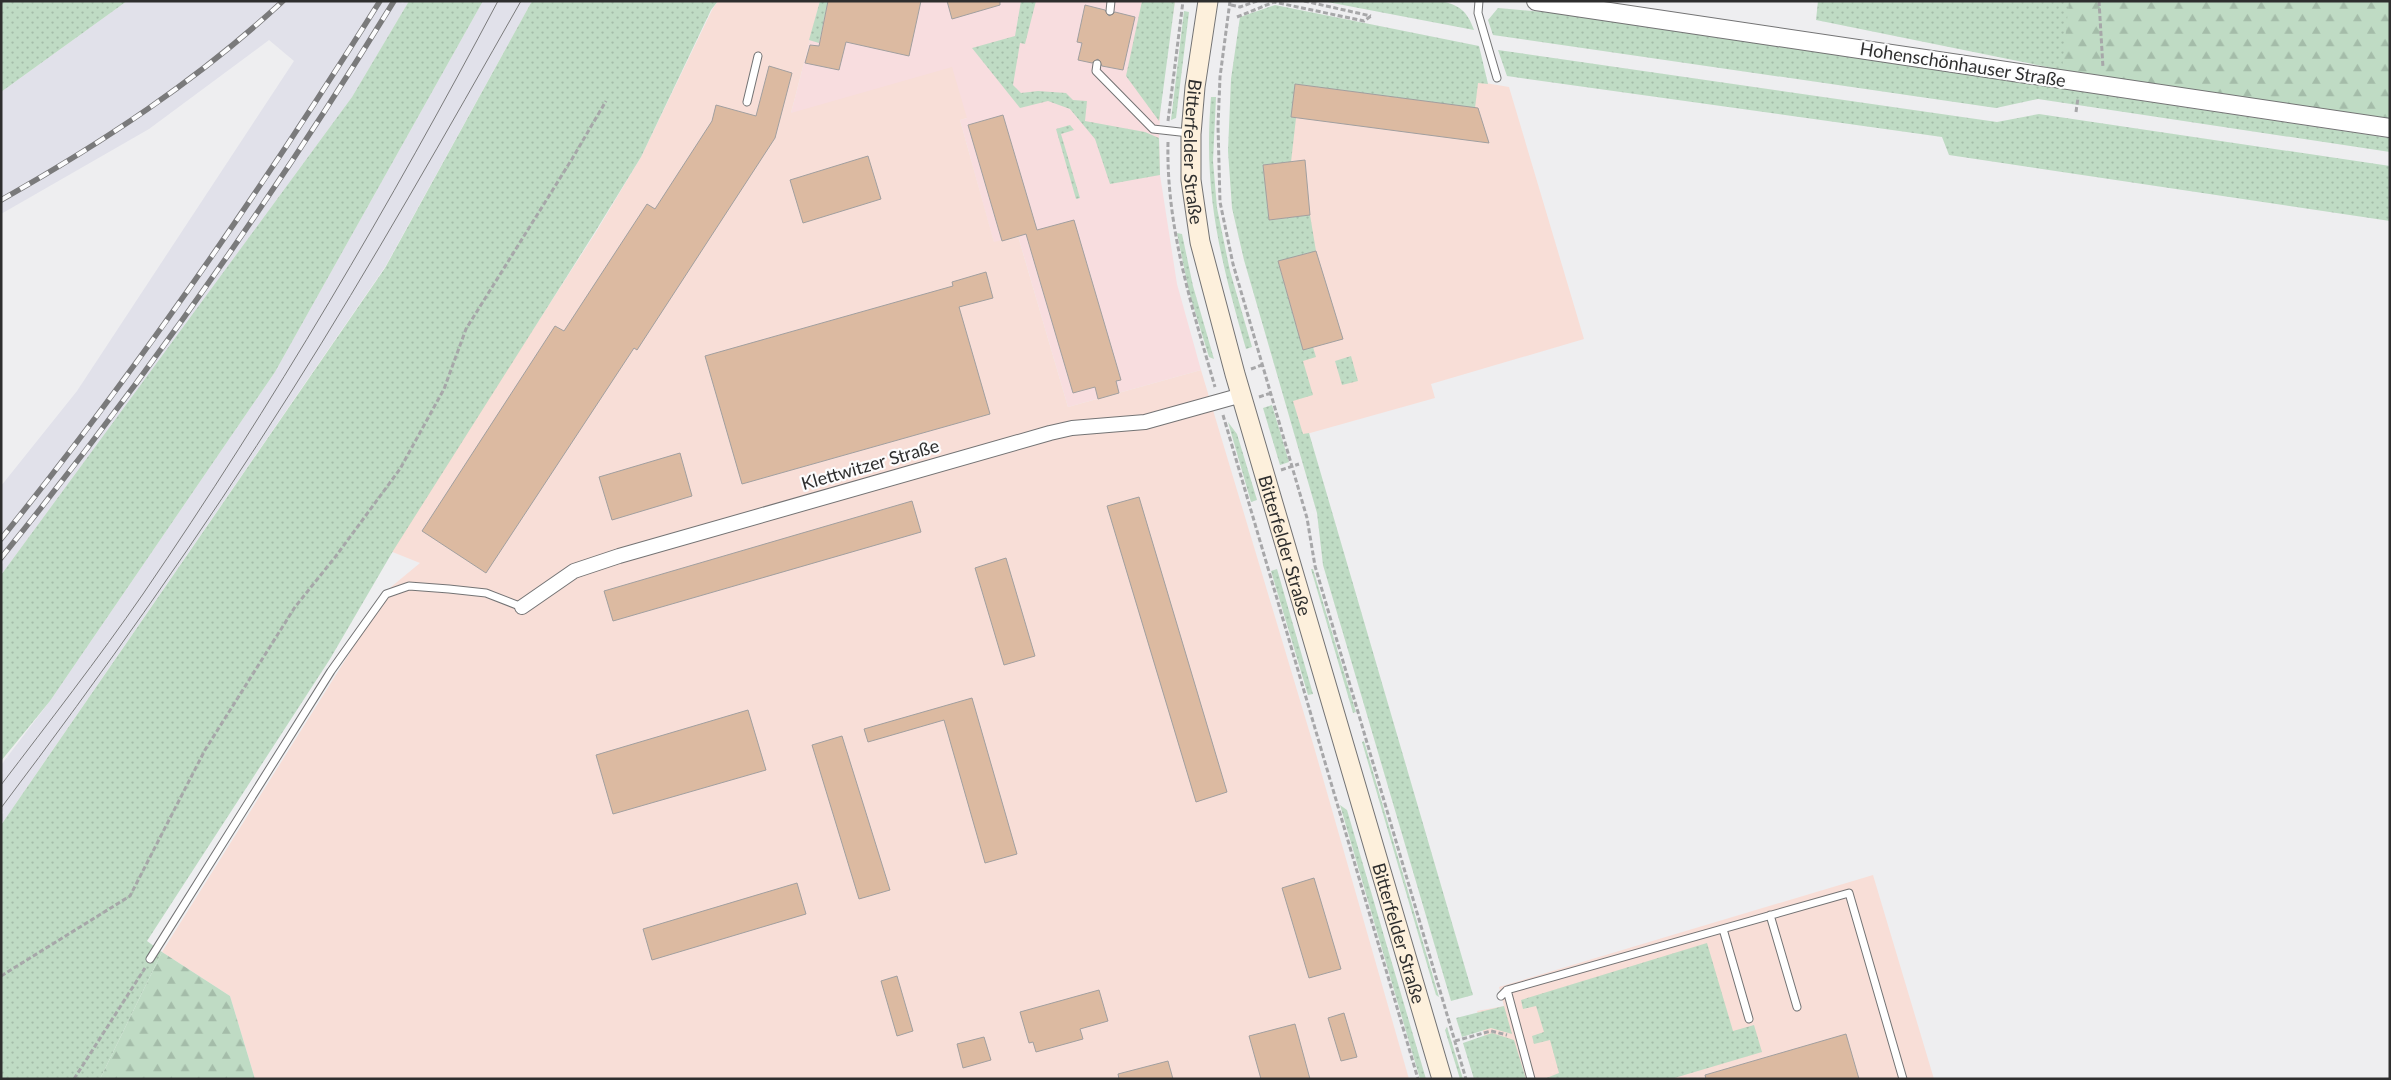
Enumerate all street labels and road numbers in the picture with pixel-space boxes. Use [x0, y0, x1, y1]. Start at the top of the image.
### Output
street label: Hohenschönhauser Straße [1858, 37, 2068, 91]
street label: Bitterfelder Straße [1180, 78, 1208, 226]
street label: Klettwitzer Straße [799, 434, 941, 494]
street label: Bitterfelder Straße [1254, 473, 1316, 618]
street label: Bitterfelder Straße [1368, 860, 1430, 1006]

